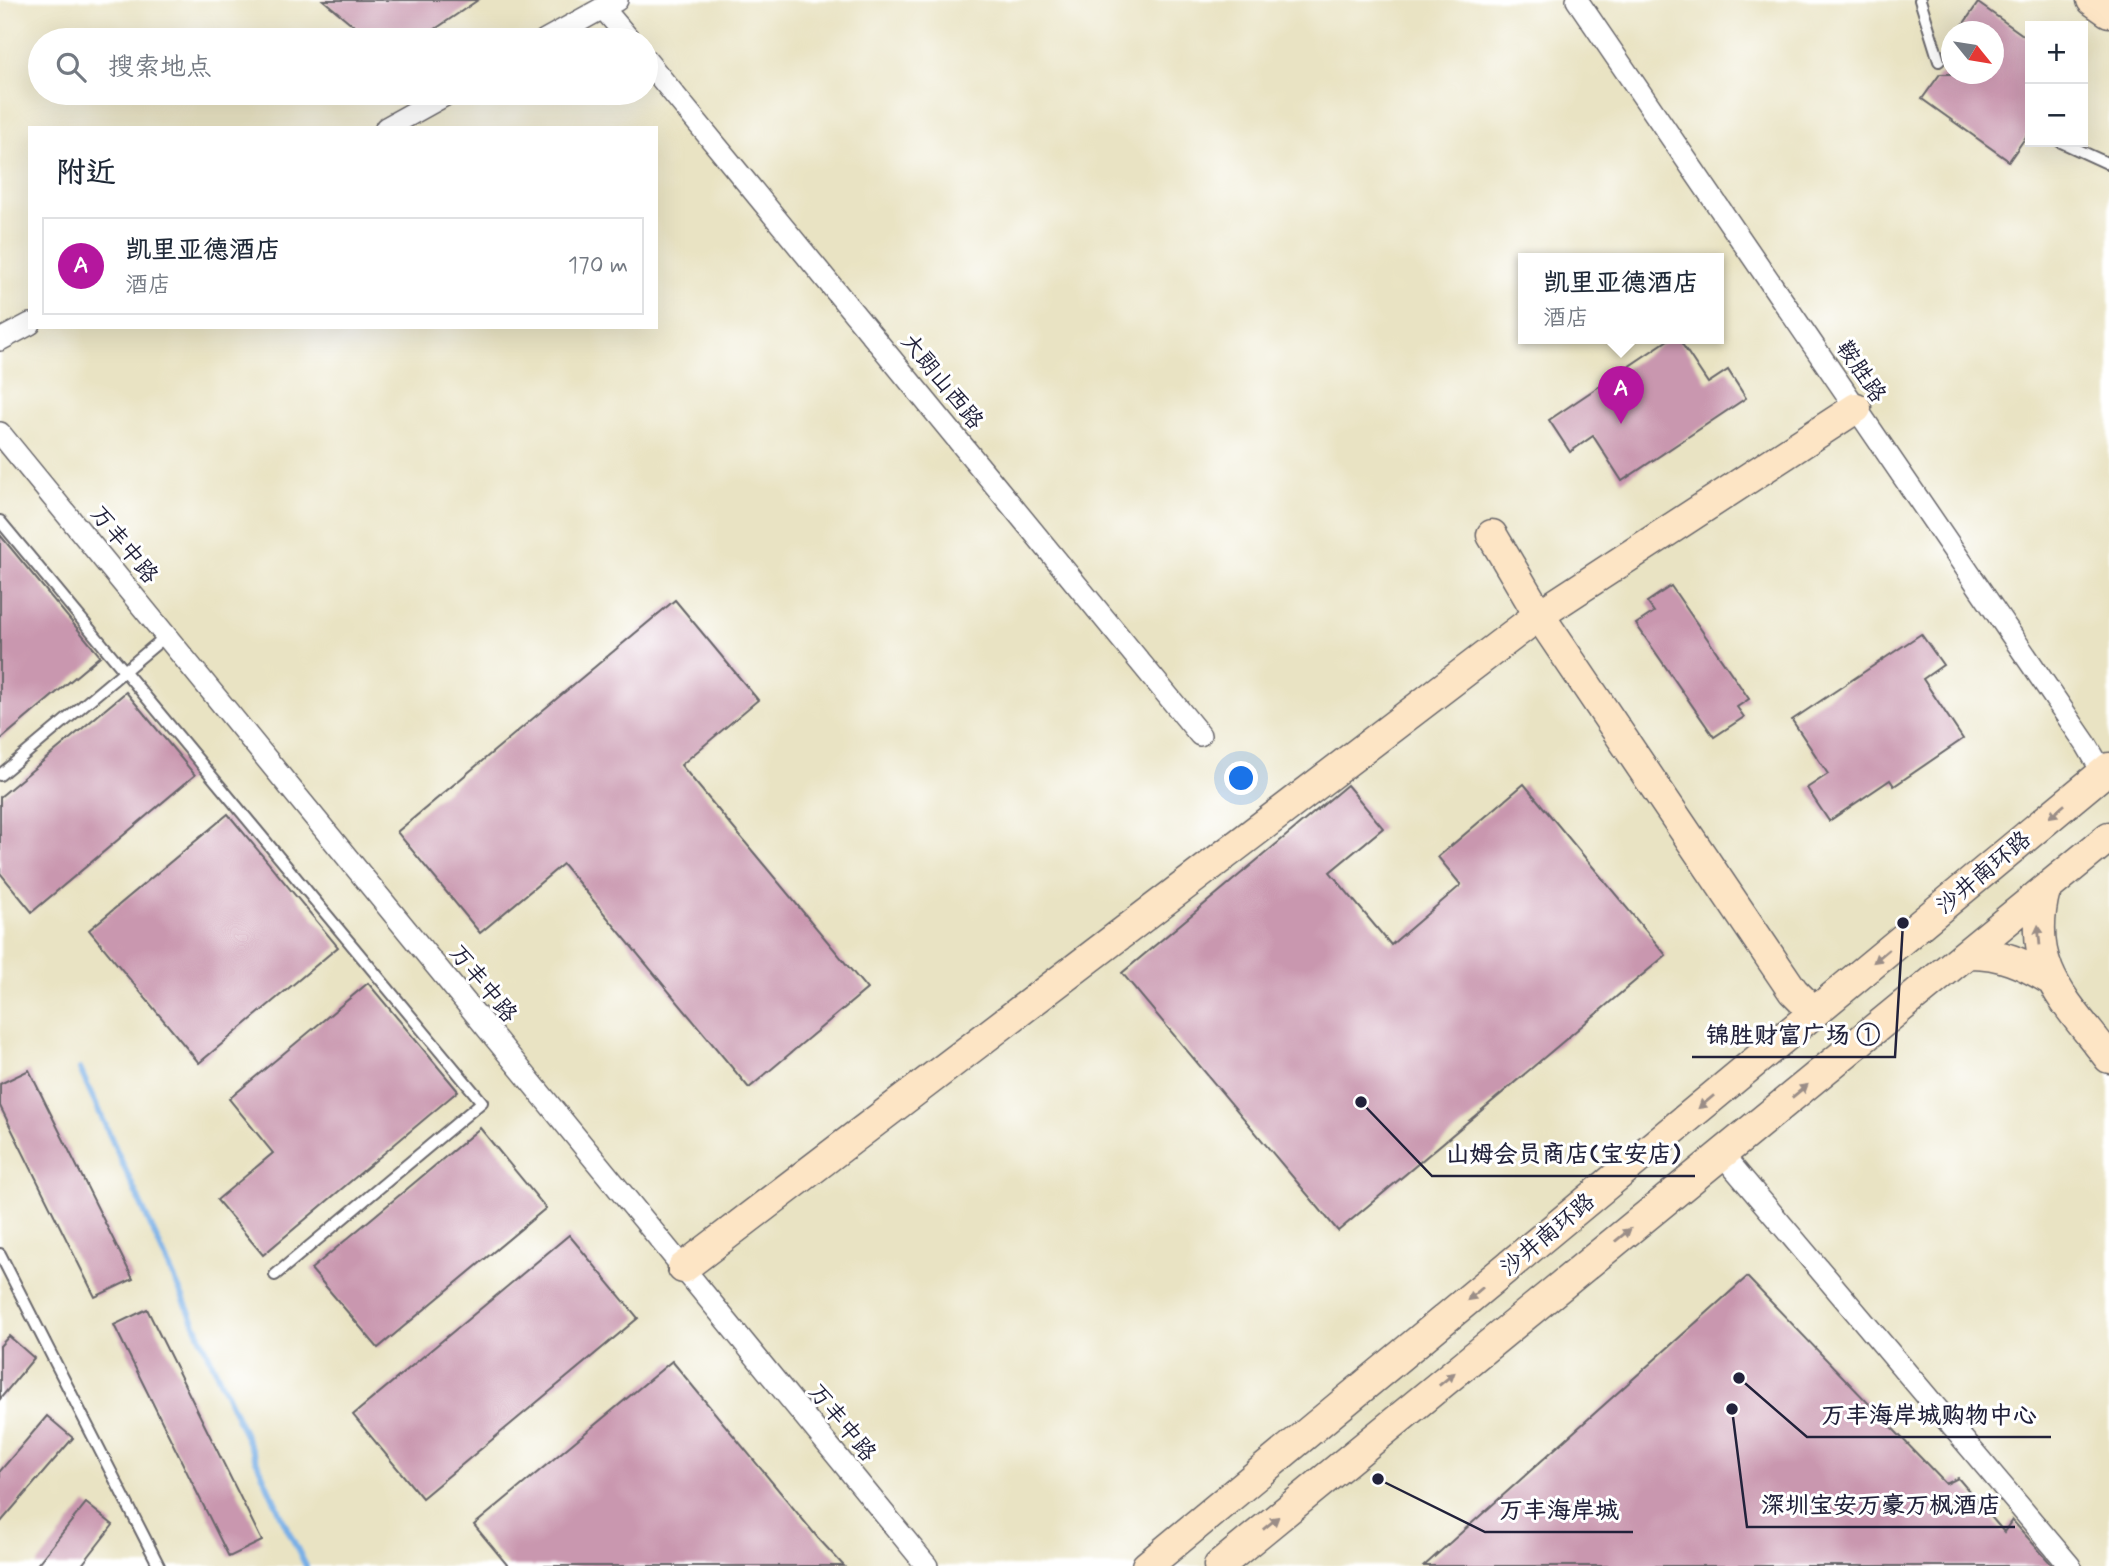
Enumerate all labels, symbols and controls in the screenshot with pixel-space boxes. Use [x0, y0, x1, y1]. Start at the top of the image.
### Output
north arrow [1941, 21, 2004, 84]
map controls [2025, 21, 2088, 147]
button: + [2025, 21, 2088, 84]
search box [28, 28, 658, 105]
icon: search [52, 48, 90, 86]
text: 搜索地点 [108, 51, 212, 85]
button: − [2025, 84, 2088, 147]
text: 附近 [56, 154, 116, 193]
text: 凯里亚德酒店 [125, 234, 281, 268]
text: A [73, 251, 89, 281]
text: 170 m [568, 251, 628, 281]
popup [1518, 253, 1724, 344]
text: 凯里亚德酒店 [1543, 267, 1699, 301]
text: 酒店 [125, 271, 171, 301]
text: 酒店 [1543, 304, 1589, 334]
street label: 大朗山西路 [894, 328, 989, 436]
street label: 鞍胜路 [1829, 335, 1892, 409]
pin: A [1598, 366, 1644, 424]
street label: 万丰中路 [83, 500, 164, 590]
your location [1224, 761, 1258, 795]
one-way arrow [2048, 803, 2065, 818]
street label: 沙井南环路 [1931, 825, 2038, 922]
one-way arrow [2033, 924, 2044, 946]
street label: 万丰中路 [442, 939, 523, 1029]
one-way arrow [1873, 949, 1891, 964]
callout: 锦胜财富广场 ① [1692, 1012, 1895, 1057]
text: 锦胜财富广场 ① [1706, 1021, 1880, 1052]
one-way arrow [1790, 1083, 1808, 1098]
one-way arrow [1698, 1094, 1716, 1109]
callout: 山姆会员商店(宝安店) [1432, 1131, 1695, 1176]
text: 山姆会员商店(宝安店) [1446, 1140, 1681, 1171]
street label: 沙井南环路 [1495, 1187, 1602, 1284]
one-way arrow [1614, 1227, 1632, 1242]
one-way arrow [1466, 1286, 1483, 1301]
one-way arrow [1438, 1371, 1456, 1386]
street label: 万丰中路 [801, 1378, 882, 1468]
callout: 万丰海岸城购物中心 [1807, 1392, 2051, 1437]
text: 万丰海岸城购物中心 [1821, 1401, 2037, 1432]
callout: 深圳宝安万豪万枫酒店 [1747, 1482, 2015, 1527]
callout: 万丰海岸城 [1485, 1487, 1633, 1532]
text: 深圳宝安万豪万枫酒店 [1761, 1491, 2001, 1522]
text: 万丰海岸城 [1499, 1496, 1619, 1527]
one-way arrow [1263, 1516, 1280, 1531]

